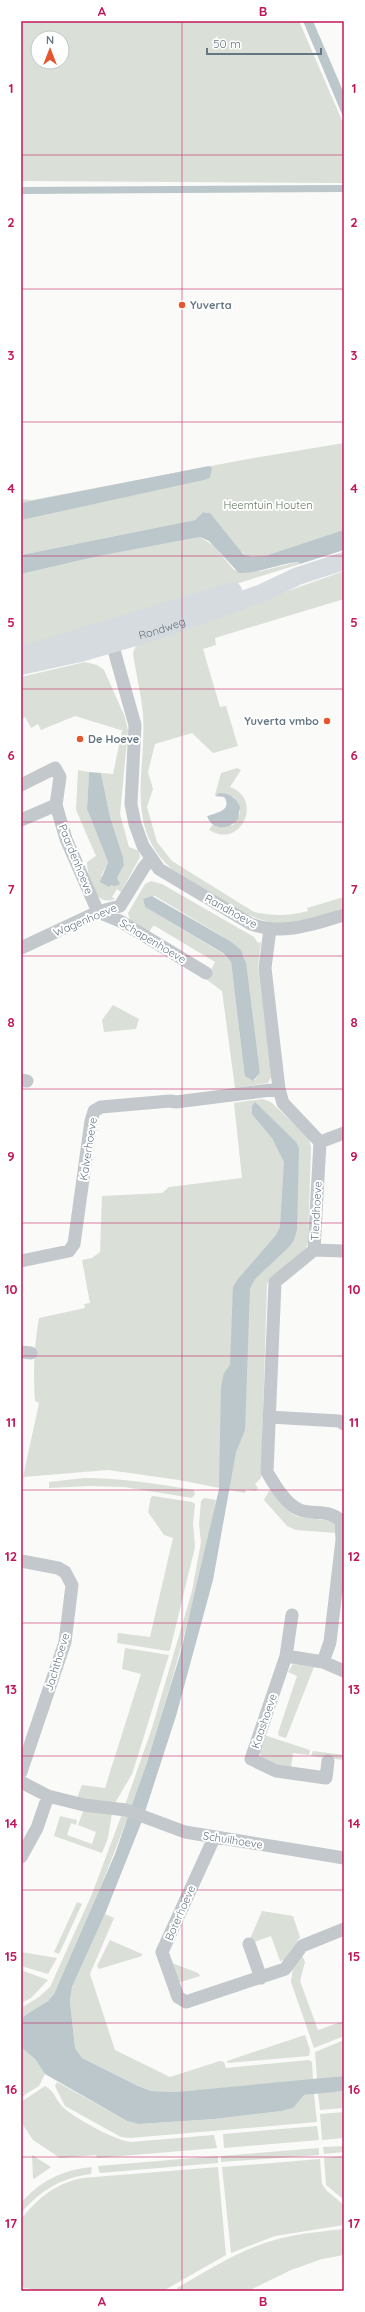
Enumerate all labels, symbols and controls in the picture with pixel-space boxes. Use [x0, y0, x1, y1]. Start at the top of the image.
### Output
text: A [98, 3, 107, 19]
text: B [259, 3, 267, 19]
north arrow [30, 30, 70, 70]
scale bar [207, 30, 321, 56]
text: N [46, 33, 54, 47]
text: 50 m [213, 36, 241, 51]
text: 1 [8, 80, 14, 96]
text: 1 [351, 80, 357, 96]
text: 2 [7, 214, 15, 230]
text: 2 [350, 214, 358, 230]
place label: Yuverta [190, 298, 232, 312]
marker: Yuverta [177, 300, 187, 310]
text: 3 [8, 347, 15, 363]
text: 3 [351, 347, 358, 363]
text: 4 [7, 480, 15, 496]
text: 4 [350, 480, 358, 496]
park label: Heemtuin Houten [223, 498, 313, 512]
text: 5 [7, 614, 15, 630]
street label: Rondweg [137, 614, 187, 642]
text: 5 [350, 614, 358, 630]
place label: Yuverta vmbo [244, 714, 319, 728]
marker: Yuverta vmbo [322, 716, 332, 726]
place label: De Hoeve [88, 732, 140, 746]
marker: De Hoeve [75, 734, 85, 744]
text: 6 [7, 747, 15, 763]
text: 6 [350, 747, 358, 763]
street label: Paardenhoeve [56, 822, 96, 896]
text: 7 [7, 881, 15, 897]
text: 7 [350, 881, 358, 897]
street label: Randhoeve [202, 891, 260, 931]
street label: Wagenhoeve [51, 900, 119, 940]
street label: Schapenhoeve [117, 916, 189, 966]
text: 8 [7, 1014, 15, 1030]
text: 8 [350, 1014, 358, 1030]
street label: Kalverhoeve [76, 1116, 100, 1182]
text: 9 [7, 1148, 15, 1164]
text: 9 [350, 1148, 358, 1164]
street label: Tiendhoeve [307, 1181, 325, 1241]
text: 10 [4, 1281, 18, 1297]
text: 10 [347, 1281, 361, 1297]
text: 11 [6, 1414, 16, 1430]
text: 11 [349, 1414, 359, 1430]
text: 12 [5, 1548, 17, 1564]
text: 12 [348, 1548, 360, 1564]
street label: Jachthoeve [42, 1631, 72, 1693]
text: 13 [5, 1681, 17, 1697]
text: 13 [348, 1681, 360, 1697]
street label: Kaashoeve [248, 1692, 280, 1750]
text: 14 [5, 1815, 18, 1831]
text: 14 [348, 1815, 361, 1831]
street label: Schuilhoeve [202, 1828, 264, 1852]
street label: Boterhoeve [162, 1883, 198, 1943]
text: 15 [5, 1948, 17, 1964]
text: 15 [348, 1948, 360, 1964]
text: 16 [5, 2081, 17, 2097]
text: 16 [348, 2081, 360, 2097]
text: 17 [5, 2215, 17, 2231]
text: 17 [348, 2215, 360, 2231]
text: A [98, 2293, 107, 2309]
text: B [259, 2293, 267, 2309]

